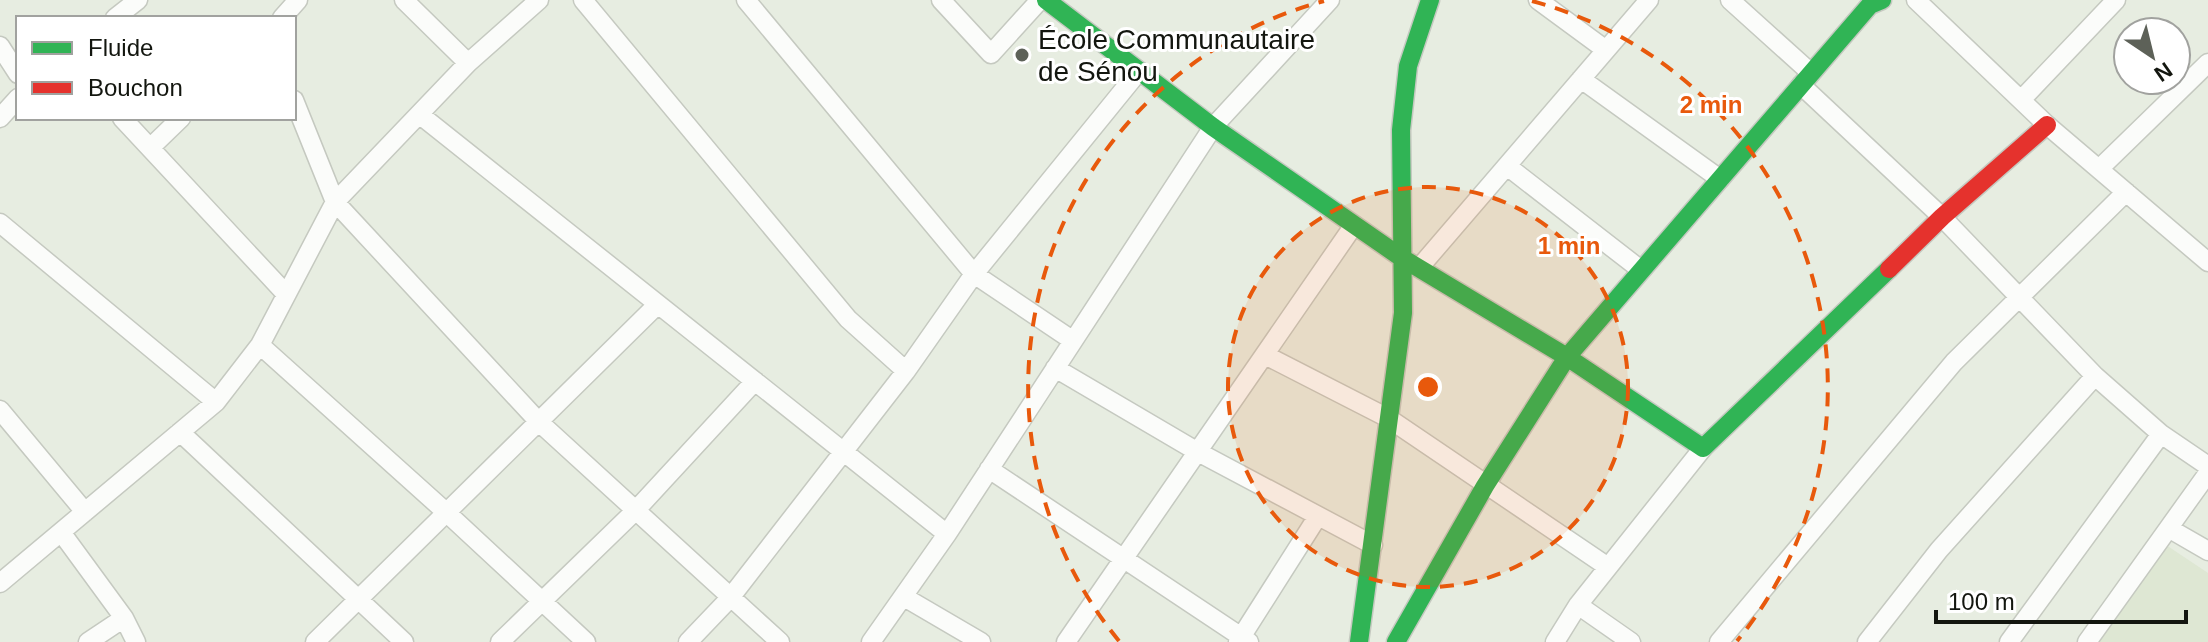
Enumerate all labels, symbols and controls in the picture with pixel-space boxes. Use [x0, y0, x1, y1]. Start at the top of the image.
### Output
legend [16, 16, 296, 120]
north arrow [2112, 16, 2192, 96]
place label: École Communautaire de Sénou [1038, 24, 1315, 87]
text: Fluide [88, 34, 153, 61]
marker: École Communautaire de Sénou [1013, 46, 1031, 64]
text: N [2150, 57, 2177, 87]
text: Bouchon [88, 74, 183, 101]
text: 2 min [1680, 91, 1742, 118]
text: 1 min [1538, 232, 1600, 259]
centre of rings [1414, 373, 1442, 401]
scale bar [1936, 574, 2186, 624]
text: 100 m [1948, 588, 2015, 615]

